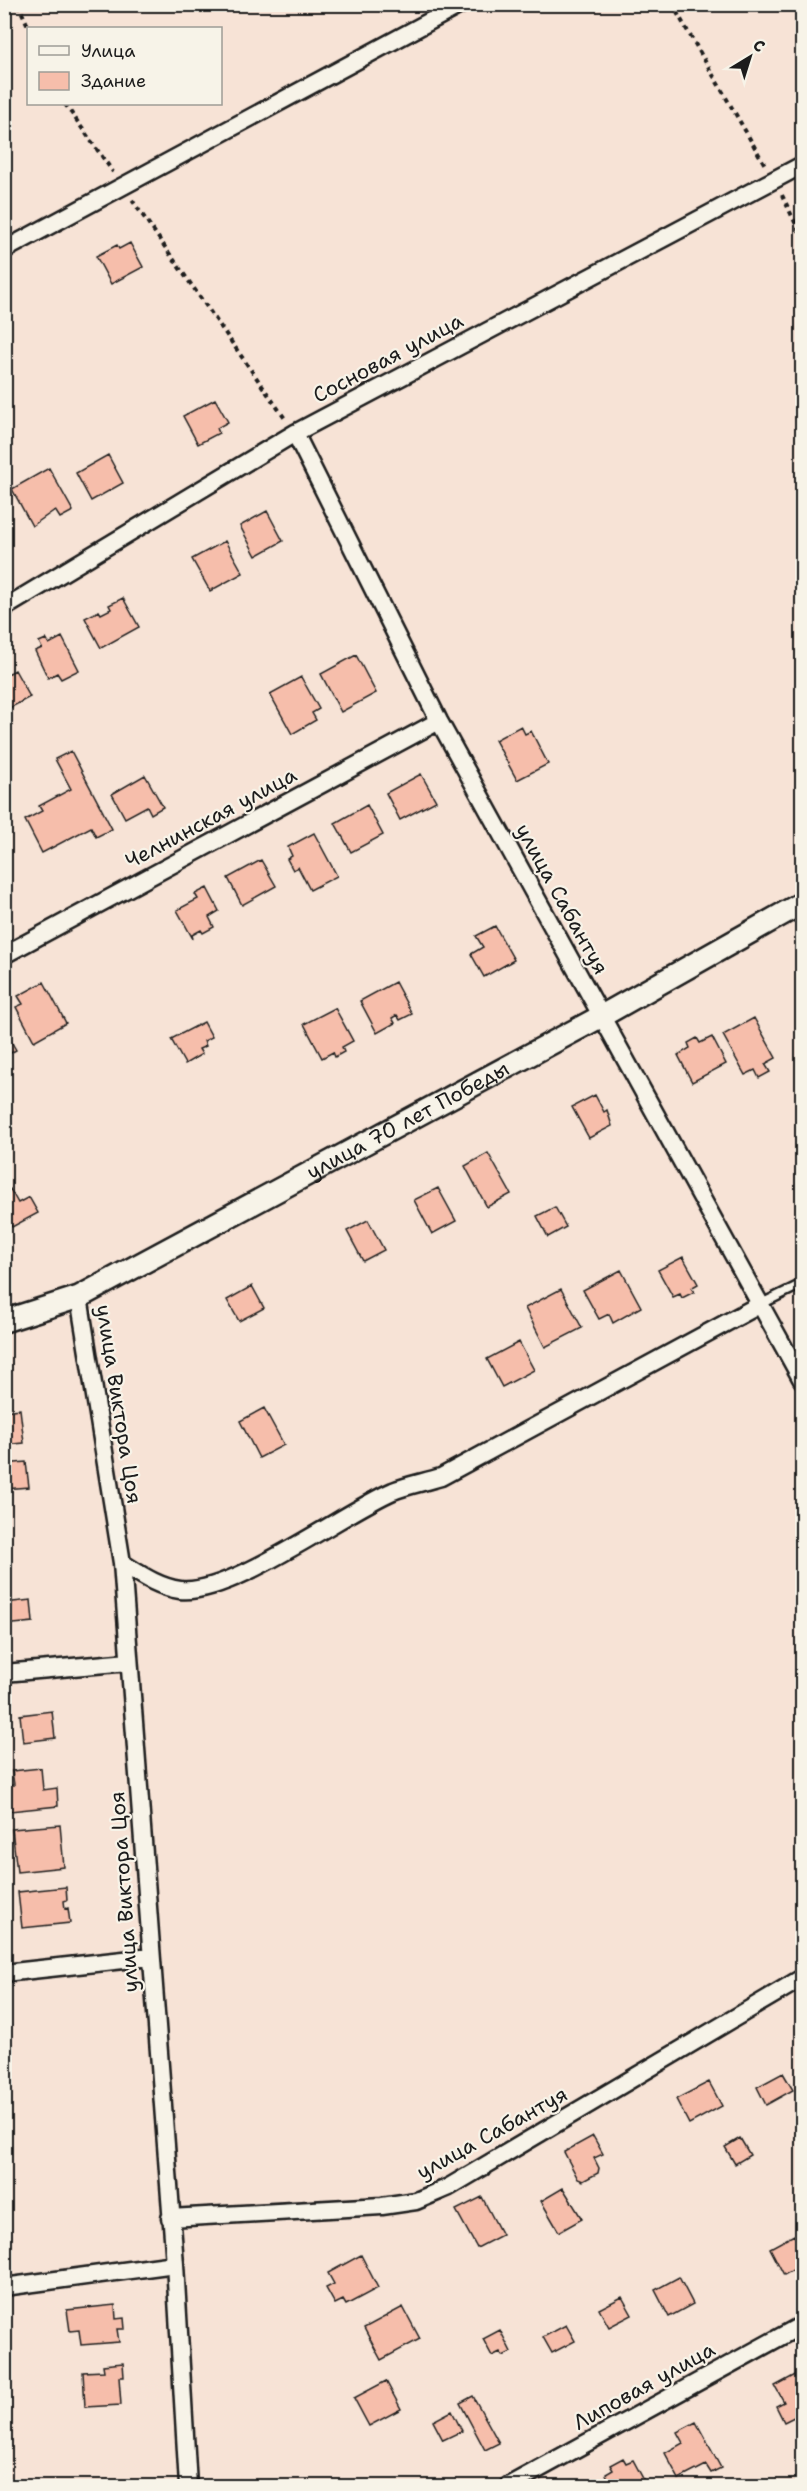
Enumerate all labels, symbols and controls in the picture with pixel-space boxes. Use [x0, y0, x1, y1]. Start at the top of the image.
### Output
legend [27, 27, 222, 105]
north arrow [720, 27, 780, 87]
text: С [749, 34, 769, 57]
text: Улица [81, 39, 135, 63]
text: Здание [81, 69, 146, 93]
street label: Сосновая улица [308, 307, 468, 409]
street label: Челнинская улица [120, 761, 302, 875]
street label: улица Сабантуя [509, 819, 615, 979]
street label: улица 70 лет Победы [302, 1054, 514, 1186]
street label: улица Виктора Цоя [89, 1302, 149, 1506]
street label: улица Виктора Цоя [103, 1791, 145, 1993]
street label: улица Сабантуя [412, 2080, 572, 2186]
street label: Липовая улица [568, 2335, 720, 2437]

